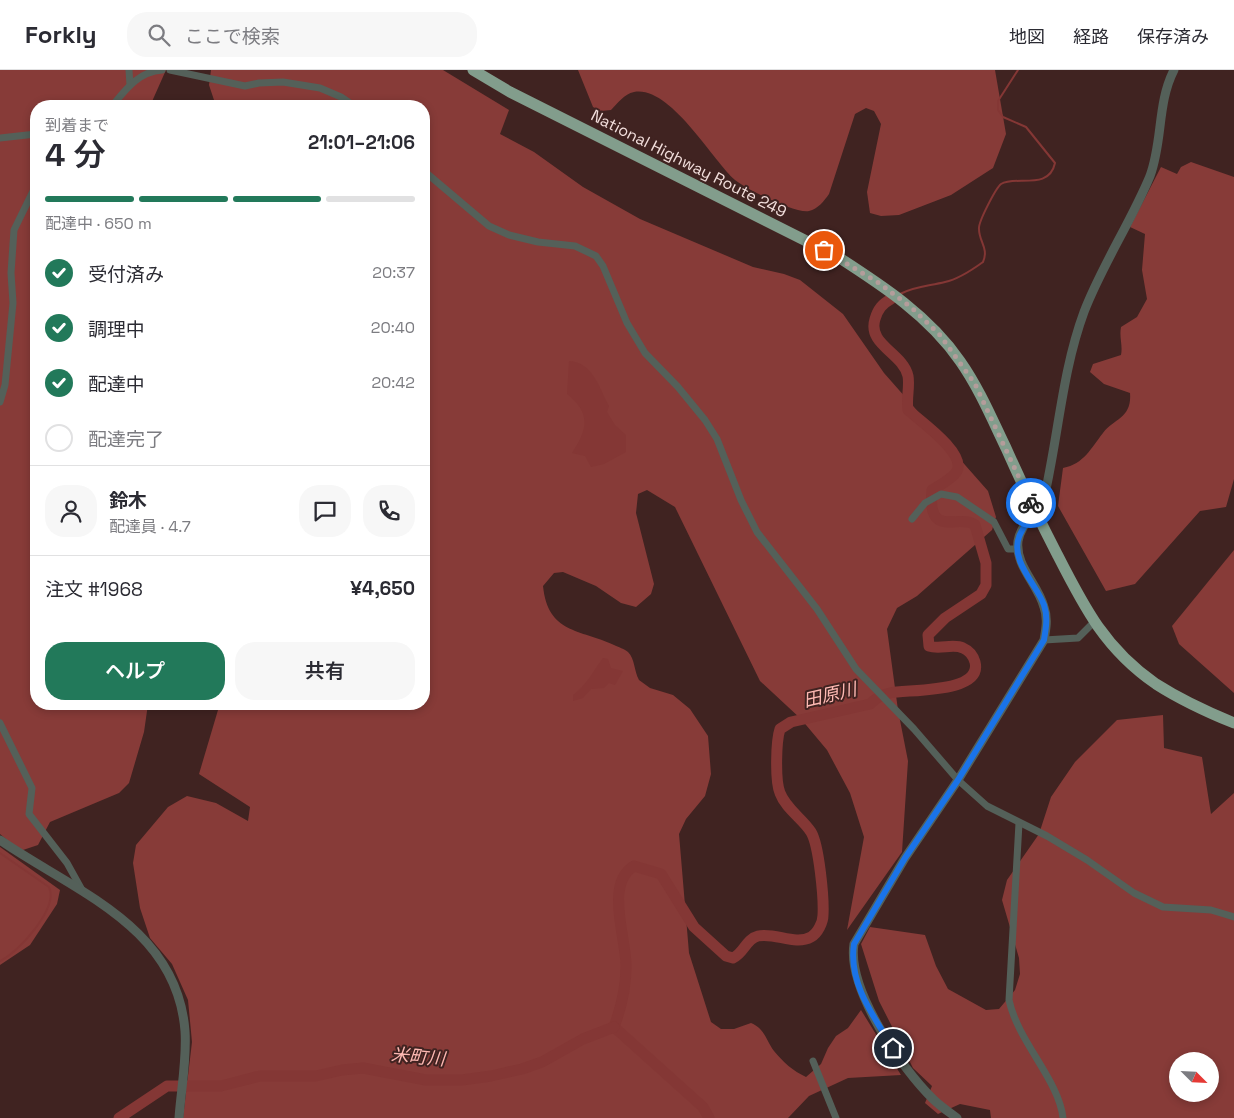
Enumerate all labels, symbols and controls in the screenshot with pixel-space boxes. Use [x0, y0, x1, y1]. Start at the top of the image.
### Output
search box [127, 12, 477, 57]
text: Forkly [25, 19, 97, 50]
icon: search [145, 21, 173, 49]
text: ここで検索 [185, 24, 280, 49]
text: 地図 [1009, 25, 1045, 48]
text: 経路 [1073, 25, 1109, 48]
text: 保存済み [1137, 25, 1209, 48]
street label: National Highway Route 249 [587, 105, 790, 222]
text: 到着まで [45, 115, 109, 136]
text: 21:01–21:06 [308, 130, 415, 155]
text: 4 分 [45, 135, 105, 175]
text: 配達中 · 650 m [45, 213, 152, 234]
pin [803, 229, 845, 271]
icon: bag [810, 236, 838, 264]
icon: check [45, 259, 73, 287]
text: 受付済み [88, 262, 164, 287]
text: 20:37 [372, 262, 415, 283]
icon: check [45, 314, 73, 342]
text: 調理中 [88, 317, 145, 342]
text: 20:40 [371, 317, 415, 338]
icon: check [45, 369, 73, 397]
text: 配達中 [88, 372, 145, 397]
text: 20:42 [371, 372, 415, 393]
text: 配達完了 [88, 427, 164, 452]
courier [1006, 478, 1056, 528]
button: person [45, 485, 97, 537]
button: chat [299, 485, 351, 537]
button: phone [363, 485, 415, 537]
text: 鈴木 [109, 488, 147, 513]
icon: bike [1017, 489, 1045, 517]
text: 配達員 · 4.7 [109, 516, 191, 537]
text: ¥4,650 [350, 576, 415, 601]
text: 注文 #1968 [45, 577, 143, 602]
button: ヘルプ [45, 642, 225, 700]
button: 共有 [235, 642, 415, 700]
water label: 田原川 [801, 677, 861, 712]
pin [872, 1027, 914, 1069]
icon: home [879, 1034, 907, 1062]
water label: 米町川 [390, 1043, 448, 1070]
north arrow [1169, 1052, 1219, 1102]
map controls [1169, 1052, 1219, 1102]

